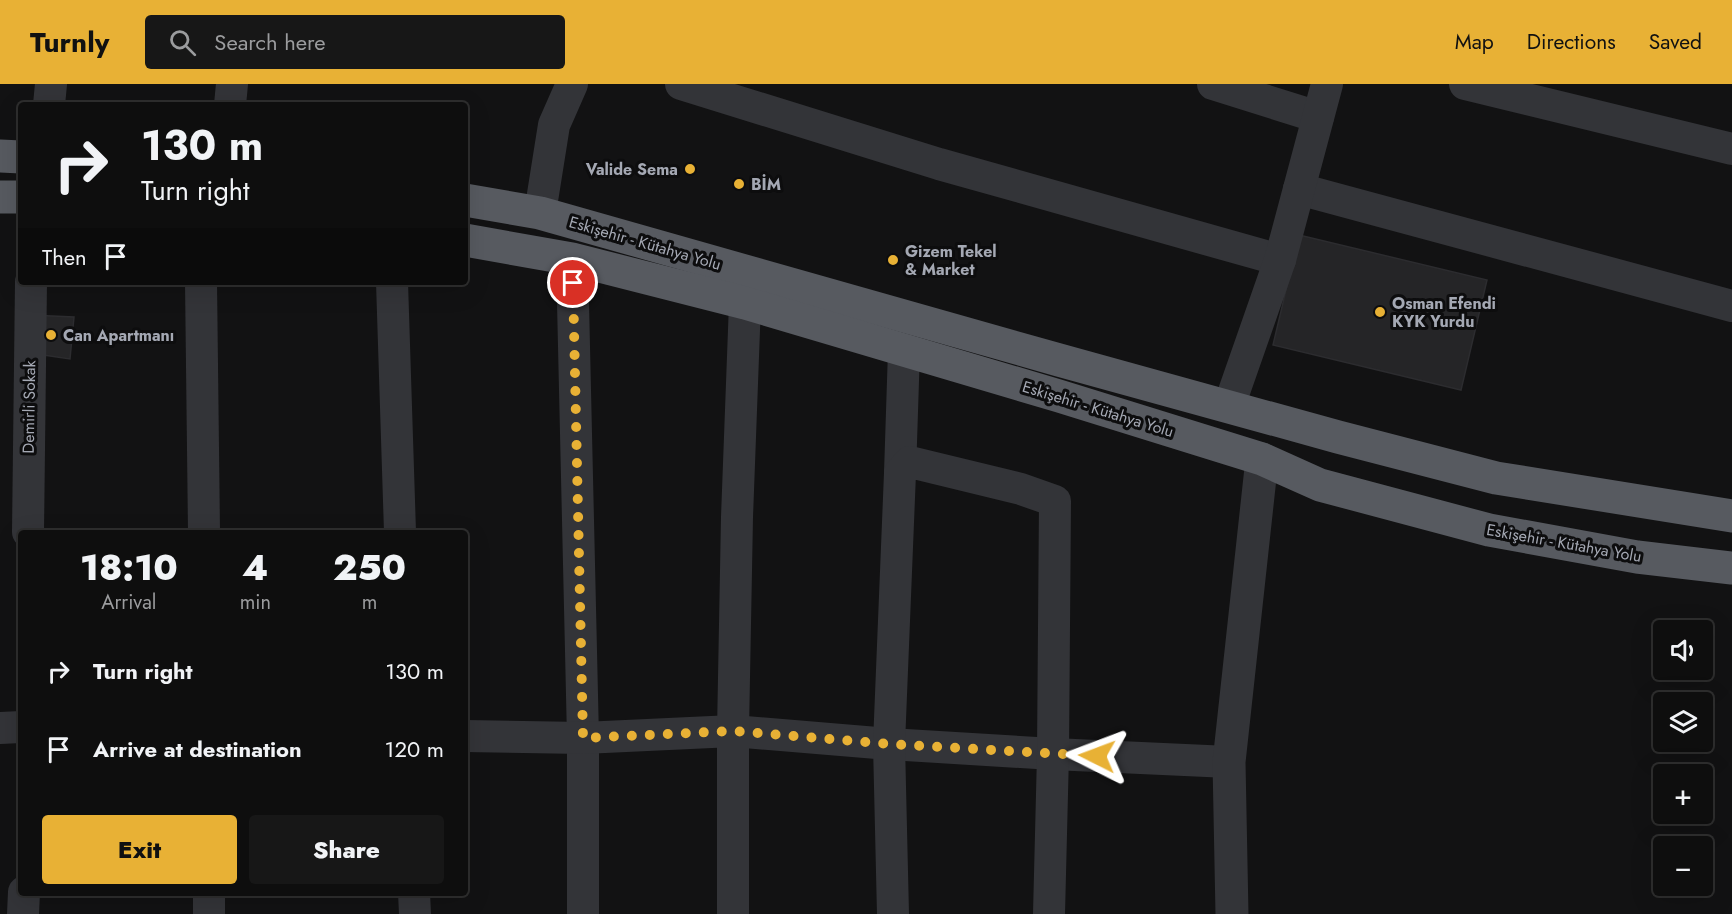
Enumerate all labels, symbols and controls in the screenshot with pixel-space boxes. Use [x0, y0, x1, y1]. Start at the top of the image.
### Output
search box [145, 15, 565, 69]
text: Turnly [30, 22, 109, 63]
icon: search [166, 26, 199, 59]
text: Search here [214, 26, 326, 58]
text: Map [1455, 27, 1494, 57]
text: Directions [1527, 27, 1616, 57]
text: Saved [1649, 27, 1702, 57]
text: 130 m [141, 115, 263, 176]
icon: right [42, 126, 120, 204]
place label: Valide Sema [585, 158, 678, 181]
marker: Valide Sema [683, 162, 697, 176]
text: Turn right [141, 171, 249, 210]
place label: BİM [751, 173, 781, 196]
marker: BİM [732, 177, 746, 191]
street label: Eskişehir - Kütahya Yolu [566, 210, 724, 276]
icon: arrive [99, 240, 132, 273]
place label: Gizem Tekel & Market [905, 240, 997, 281]
text: Then [42, 241, 87, 273]
marker: Gizem Tekel & Market [886, 253, 900, 267]
pin [547, 257, 598, 308]
icon: arrive [556, 266, 589, 299]
place label: Osman Efendi KYK Yurdu [1392, 292, 1496, 333]
marker: Osman Efendi KYK Yurdu [1373, 305, 1387, 319]
place label: Can Apartmanı [63, 324, 174, 347]
marker: Can Apartmanı [44, 328, 58, 342]
street label: Demirli Sokak [17, 359, 41, 454]
street label: Eskişehir - Kütahya Yolu [1019, 375, 1177, 443]
street label: Eskişehir - Kütahya Yolu [1485, 518, 1643, 568]
text: 18:10 [80, 541, 178, 593]
text: 4 [242, 541, 268, 593]
text: 250 [333, 541, 406, 593]
text: Arrival [101, 588, 156, 617]
text: min [240, 588, 271, 617]
text: m [362, 588, 377, 617]
map controls [1653, 620, 1713, 896]
button: sound [1653, 620, 1713, 680]
icon: right [42, 655, 75, 688]
text: Turn right [93, 655, 193, 687]
text: 130 m [385, 655, 444, 687]
button: layers [1653, 692, 1713, 752]
position arrow [1065, 724, 1129, 788]
icon: arrive [42, 733, 75, 766]
text: Arrive at destination [93, 733, 302, 765]
text: 120 m [385, 733, 444, 765]
button: + [1653, 764, 1713, 824]
button: Exit [42, 815, 237, 884]
button: Share [249, 815, 444, 884]
button: − [1653, 836, 1713, 896]

